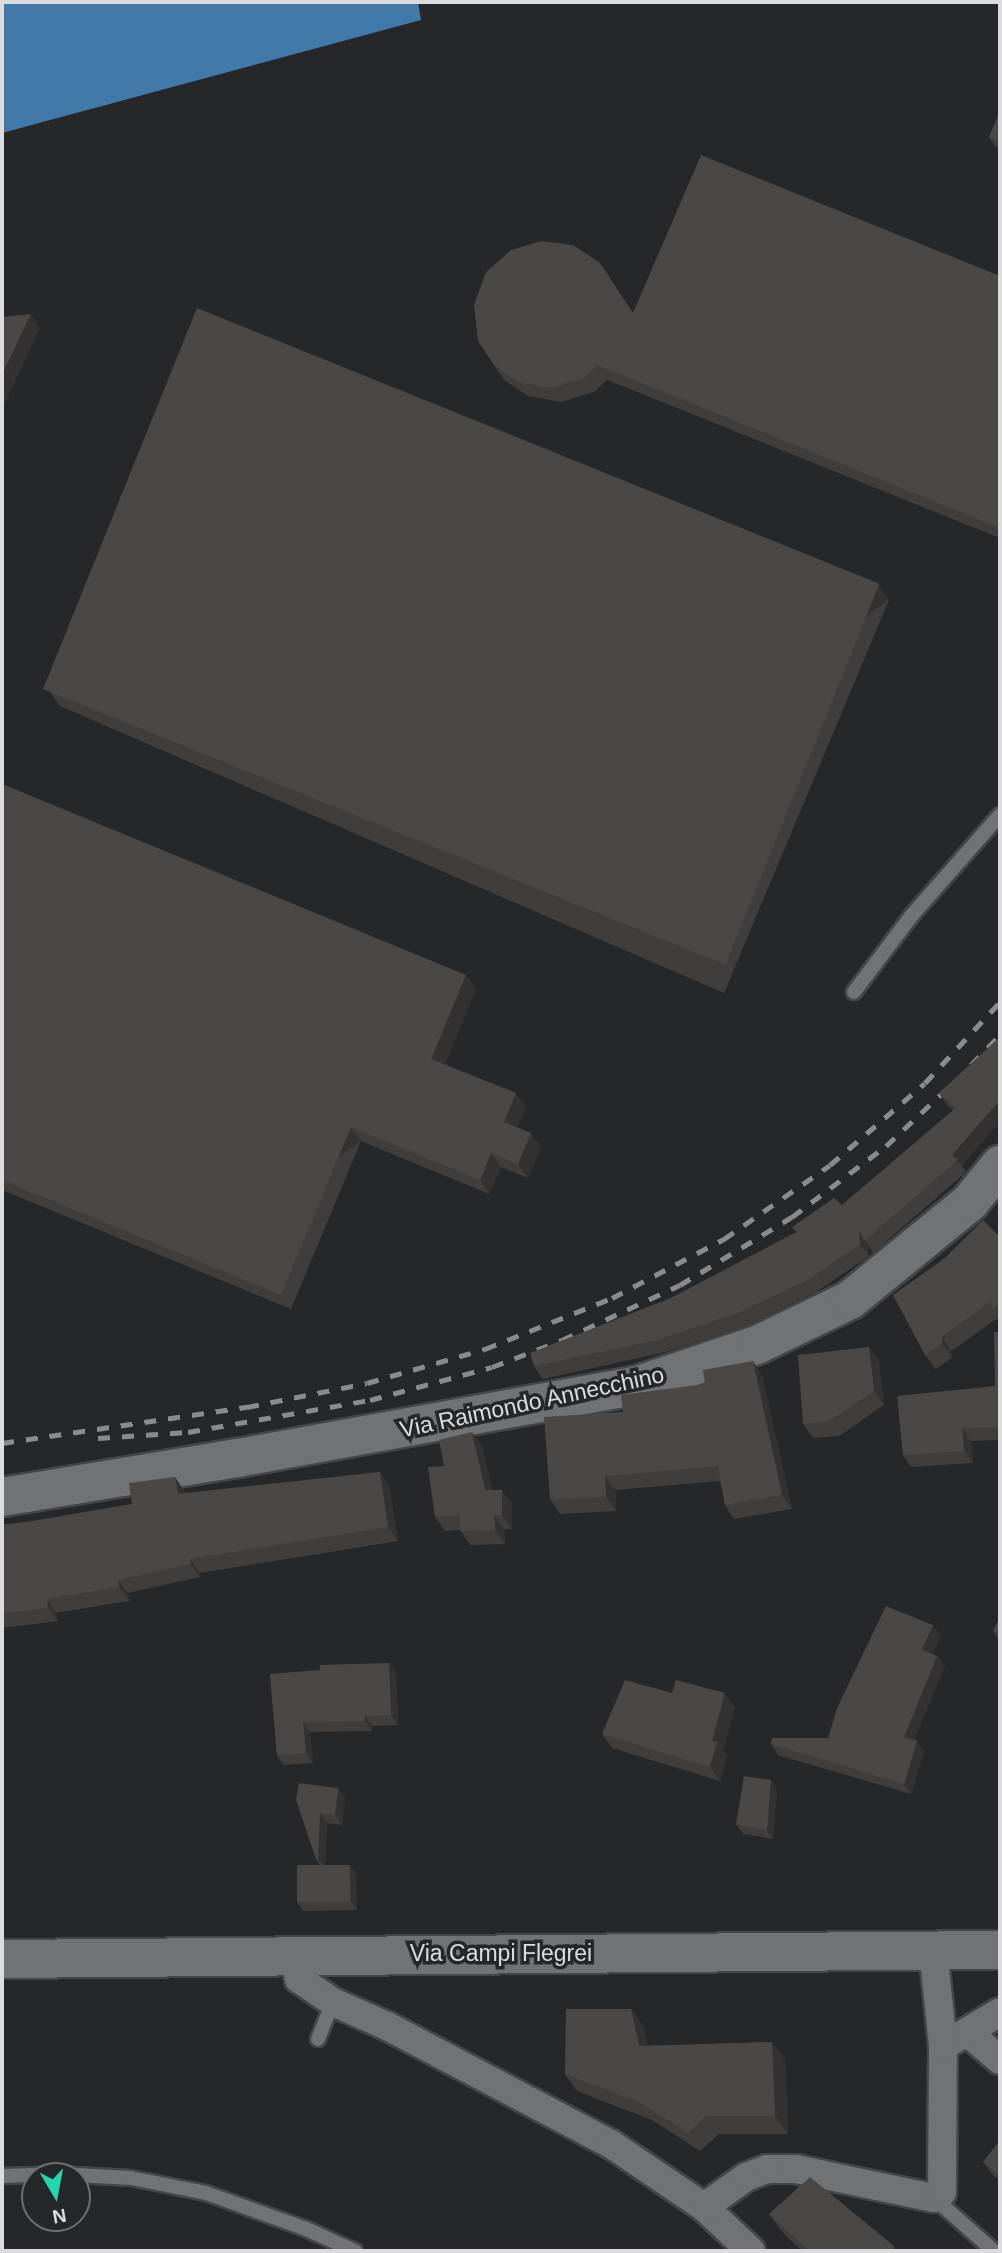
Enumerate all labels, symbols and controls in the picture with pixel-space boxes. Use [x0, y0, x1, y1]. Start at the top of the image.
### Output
street label: Via Raimondo Annecchino [397, 1360, 667, 1444]
street label: Via Campi Flegrei [410, 1939, 592, 1967]
north arrow [21, 2162, 91, 2232]
text: N [51, 2205, 68, 2228]

